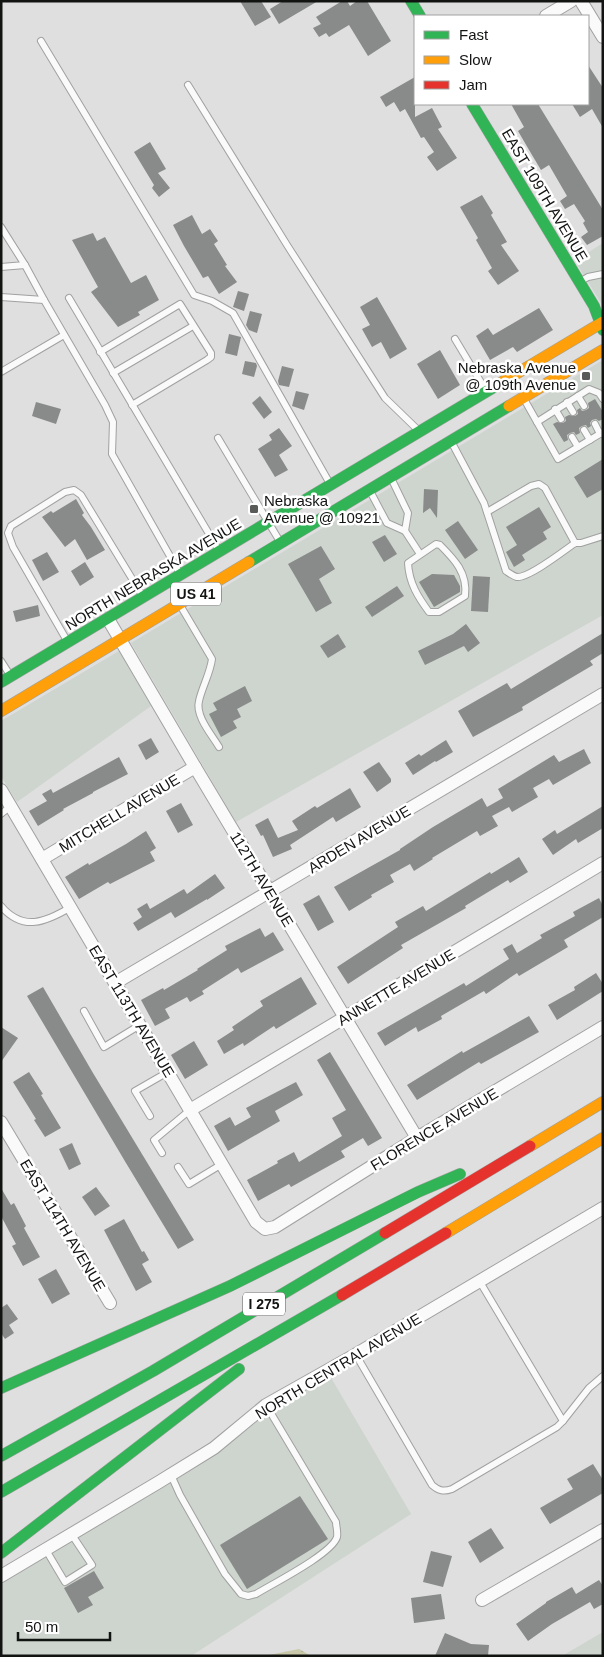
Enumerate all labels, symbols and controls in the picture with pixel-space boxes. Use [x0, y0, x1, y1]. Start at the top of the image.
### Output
legend [414, 15, 589, 105]
text: Fast [459, 26, 489, 43]
text: Slow [459, 51, 492, 68]
text: Jam [459, 76, 487, 93]
street label: EAST 109TH AVENUE [499, 125, 591, 265]
place label: Nebraska Avenue @ 109th Avenue [458, 359, 576, 393]
marker: Nebraska Avenue @ 109th Avenue [580, 370, 592, 382]
place label: Nebraska Avenue @ 10921 [264, 492, 380, 526]
marker: Nebraska Avenue @ 10921 [248, 503, 260, 515]
street label: NORTH NEBRASKA AVENUE [62, 515, 244, 633]
road number: US 41 [171, 582, 221, 606]
street label: MITCHELL AVENUE [56, 770, 182, 856]
street label: ARDEN AVENUE [305, 802, 413, 876]
street label: 112TH AVENUE [227, 828, 297, 930]
street label: EAST 113TH AVENUE [86, 942, 178, 1080]
street label: ANNETTE AVENUE [334, 945, 458, 1029]
street label: FLORENCE AVENUE [367, 1084, 501, 1174]
street label: EAST 114TH AVENUE [17, 1156, 109, 1294]
road number: I 275 [243, 1292, 285, 1316]
street label: NORTH CENTRAL AVENUE [252, 1310, 424, 1422]
scale bar [18, 1610, 110, 1642]
text: 50 m [25, 1618, 58, 1635]

